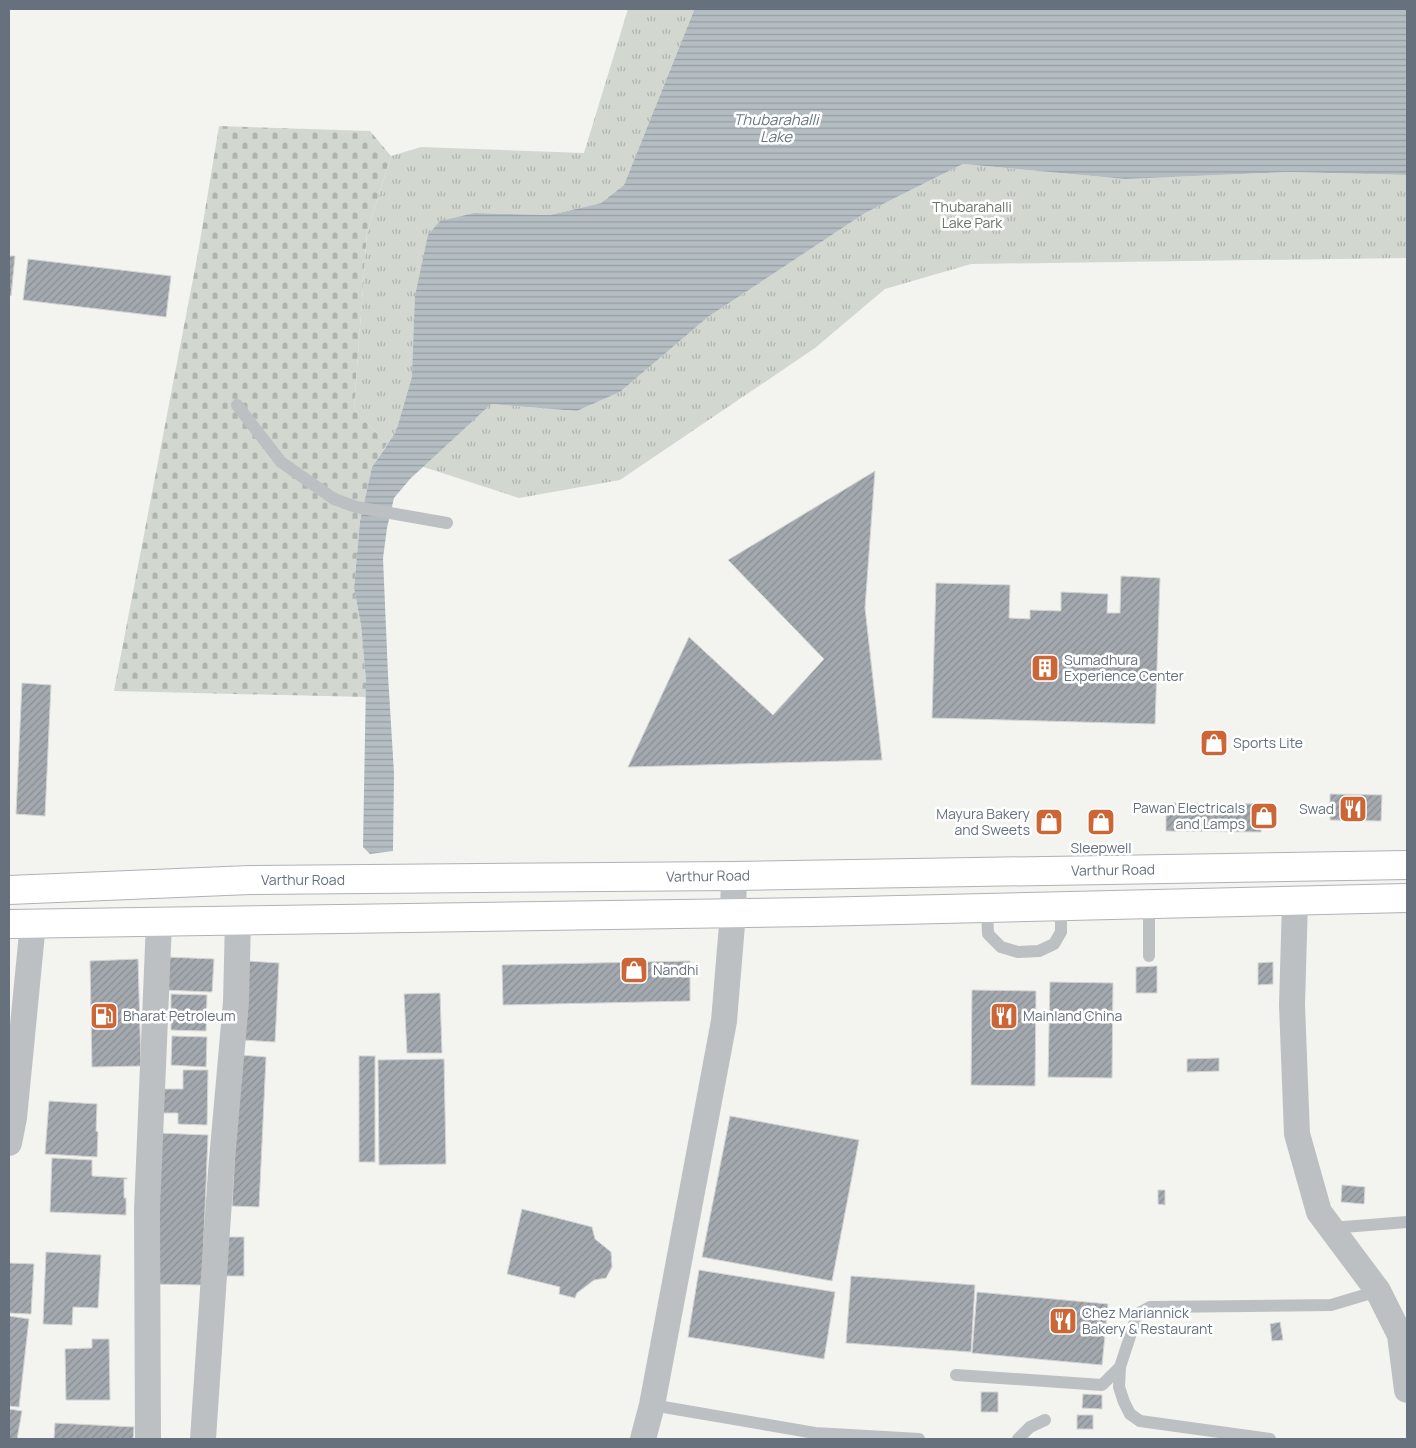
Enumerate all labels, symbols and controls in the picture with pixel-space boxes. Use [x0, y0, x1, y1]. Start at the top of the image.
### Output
water label: Thubarahalli Lake [733, 109, 821, 147]
park label: Thubarahalli Lake Park [932, 197, 1012, 232]
place label: Sumadhura Experience Center [1064, 650, 1184, 685]
building icon: Sumadhura Experience Center [1030, 653, 1060, 683]
shop icon: Sports Lite [1199, 728, 1229, 758]
place label: Sports Lite [1233, 733, 1303, 752]
restaurant icon: Swad [1338, 794, 1368, 824]
place label: Pawan Electricals and Lamps [1133, 798, 1245, 833]
place label: Swad [1299, 799, 1334, 818]
shop icon: Pawan Electricals and Lamps [1249, 801, 1279, 831]
place label: Mayura Bakery and Sweets [936, 804, 1031, 839]
shop icon: Mayura Bakery and Sweets [1034, 807, 1064, 837]
shop icon: Sleepwell [1086, 807, 1116, 837]
place label: Sleepwell [1070, 838, 1132, 857]
street label: Varthur Road [1071, 859, 1155, 880]
street label: Varthur Road [666, 865, 750, 886]
street label: Varthur Road [261, 870, 345, 889]
shop icon: Nandhi [619, 955, 649, 985]
place label: Nandhi [653, 960, 699, 979]
fuel station icon: Bharat Petroleum [89, 1001, 119, 1031]
restaurant icon: Mainland China [989, 1001, 1019, 1031]
place label: Bharat Petroleum [123, 1006, 236, 1025]
place label: Mainland China [1023, 1006, 1122, 1025]
place label: Chez Mariannick Bakery & Restaurant [1082, 1303, 1213, 1338]
restaurant icon: Chez Mariannick Bakery & Restaurant [1048, 1306, 1078, 1336]

